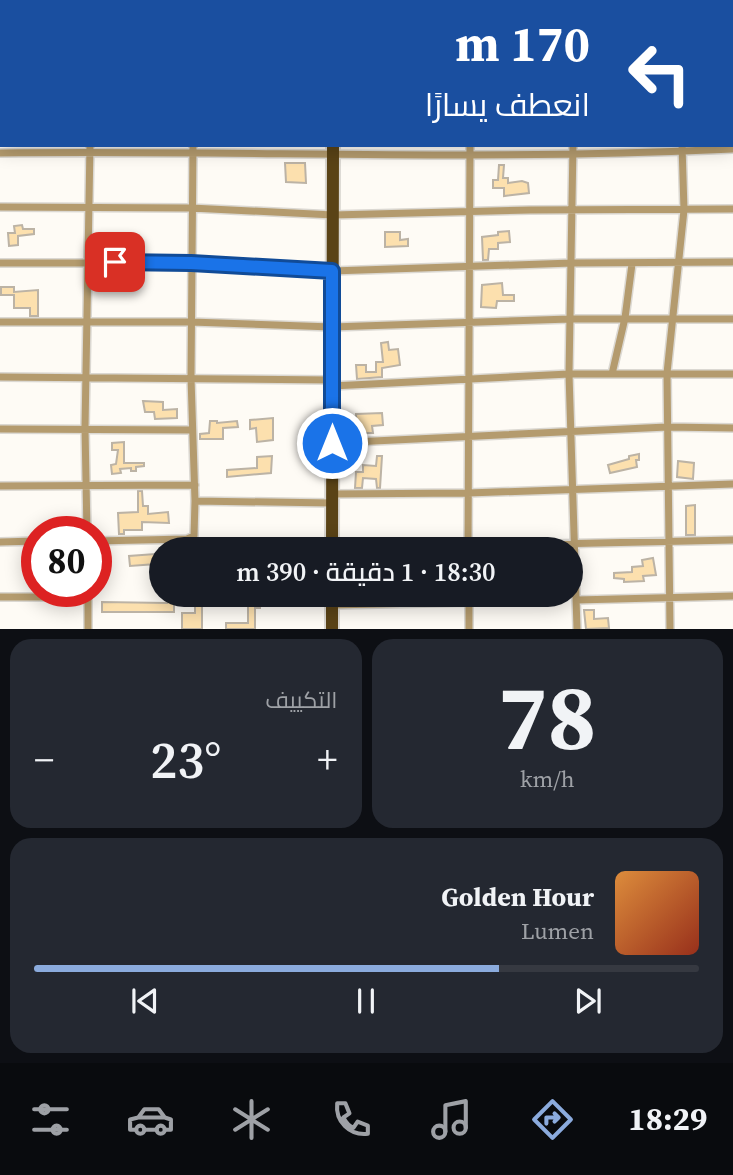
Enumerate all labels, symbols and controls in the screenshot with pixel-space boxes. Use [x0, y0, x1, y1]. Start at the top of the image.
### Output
text: 170 m [455, 10, 590, 77]
icon: left [614, 28, 705, 119]
text: انعطف يسارًا [425, 83, 590, 127]
pin [85, 232, 145, 292]
icon: arrive [96, 243, 134, 281]
position arrow [295, 406, 369, 480]
speed limit sign: 80 [21, 516, 112, 607]
text: 18:30 · 1 دقيقة · 390 m [236, 554, 496, 590]
text: 78 [498, 655, 597, 779]
text: التكييف [265, 684, 338, 716]
text: 23° [150, 724, 221, 795]
text: − [34, 734, 54, 786]
text: + [317, 734, 337, 786]
text: km/h [520, 763, 575, 795]
text: Golden Hour [441, 879, 594, 915]
text: Lumen [521, 915, 594, 947]
icon: previous [126, 982, 164, 1020]
icon: pause [347, 982, 385, 1020]
icon: next [569, 982, 607, 1020]
icon: filters [26, 1095, 75, 1144]
icon: car [126, 1095, 175, 1144]
icon: climate [227, 1095, 276, 1144]
icon: phone [327, 1095, 376, 1144]
icon: music [427, 1095, 476, 1144]
icon: directions [528, 1095, 577, 1144]
text: 18:29 [628, 1097, 707, 1141]

